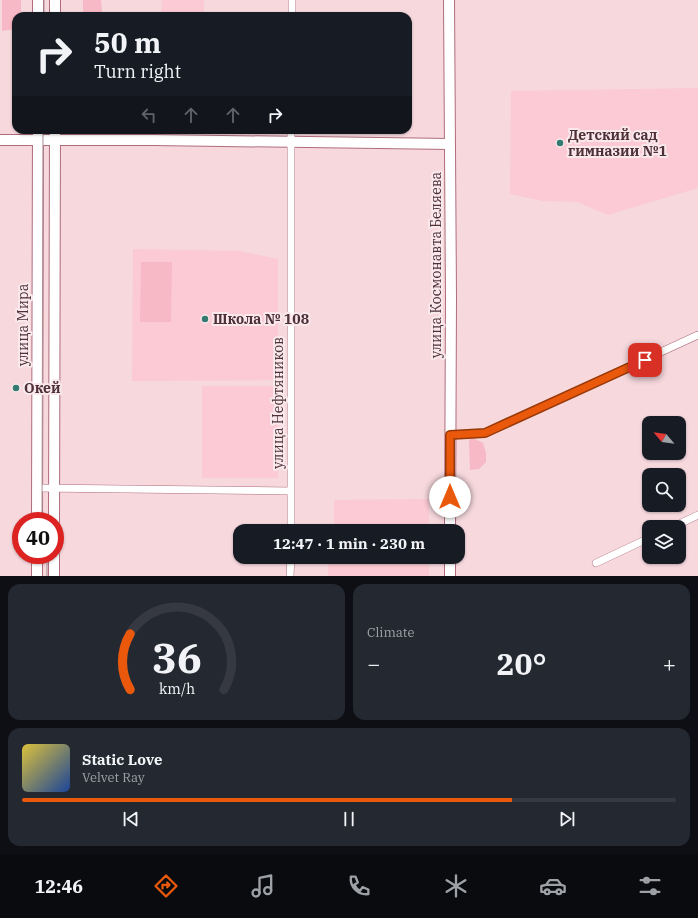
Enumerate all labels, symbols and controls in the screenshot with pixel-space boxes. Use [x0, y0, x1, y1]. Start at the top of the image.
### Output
text: 50 m [94, 24, 161, 61]
icon: right [28, 28, 80, 80]
text: Turn right [94, 60, 181, 83]
icon: left [138, 104, 160, 126]
icon: ahead [180, 104, 202, 126]
icon: ahead [222, 104, 244, 126]
icon: right [264, 104, 286, 126]
place label: Детский сад гимназии №1 [568, 126, 667, 160]
marker: Детский сад гимназии №1 [555, 138, 565, 148]
street label: улица Космонавта Беляева [427, 171, 445, 358]
street label: улица Мира [14, 283, 32, 366]
place label: Школа № 108 [213, 310, 309, 328]
marker: Школа № 108 [200, 314, 210, 324]
street label: улица Нефтяников [269, 337, 287, 469]
pin [628, 343, 662, 377]
icon: arrive [634, 349, 656, 371]
place label: Окей [24, 379, 61, 397]
marker: Окей [11, 383, 21, 393]
north arrow [642, 416, 686, 460]
map controls [642, 416, 686, 564]
button: search [642, 468, 686, 512]
position arrow [429, 476, 471, 518]
speed limit sign: 40 [12, 512, 64, 564]
button: layers [642, 520, 686, 564]
text: 12:47 · 1 min · 230 m [273, 534, 425, 553]
text: Climate [367, 624, 414, 641]
text: 36 [152, 630, 201, 684]
text: 20° [496, 644, 547, 683]
text: − [367, 649, 380, 678]
text: + [663, 649, 676, 678]
text: km/h [158, 679, 195, 698]
text: Static Love [82, 750, 162, 769]
text: Velvet Ray [82, 769, 145, 786]
icon: previous [120, 808, 142, 830]
icon: pause [338, 808, 360, 830]
icon: next [556, 808, 578, 830]
icon: directions [152, 872, 180, 900]
icon: music [249, 872, 277, 900]
icon: phone [345, 872, 373, 900]
icon: climate [442, 872, 470, 900]
icon: car [539, 872, 567, 900]
icon: filters [636, 872, 664, 900]
text: 12:46 [34, 875, 83, 898]

